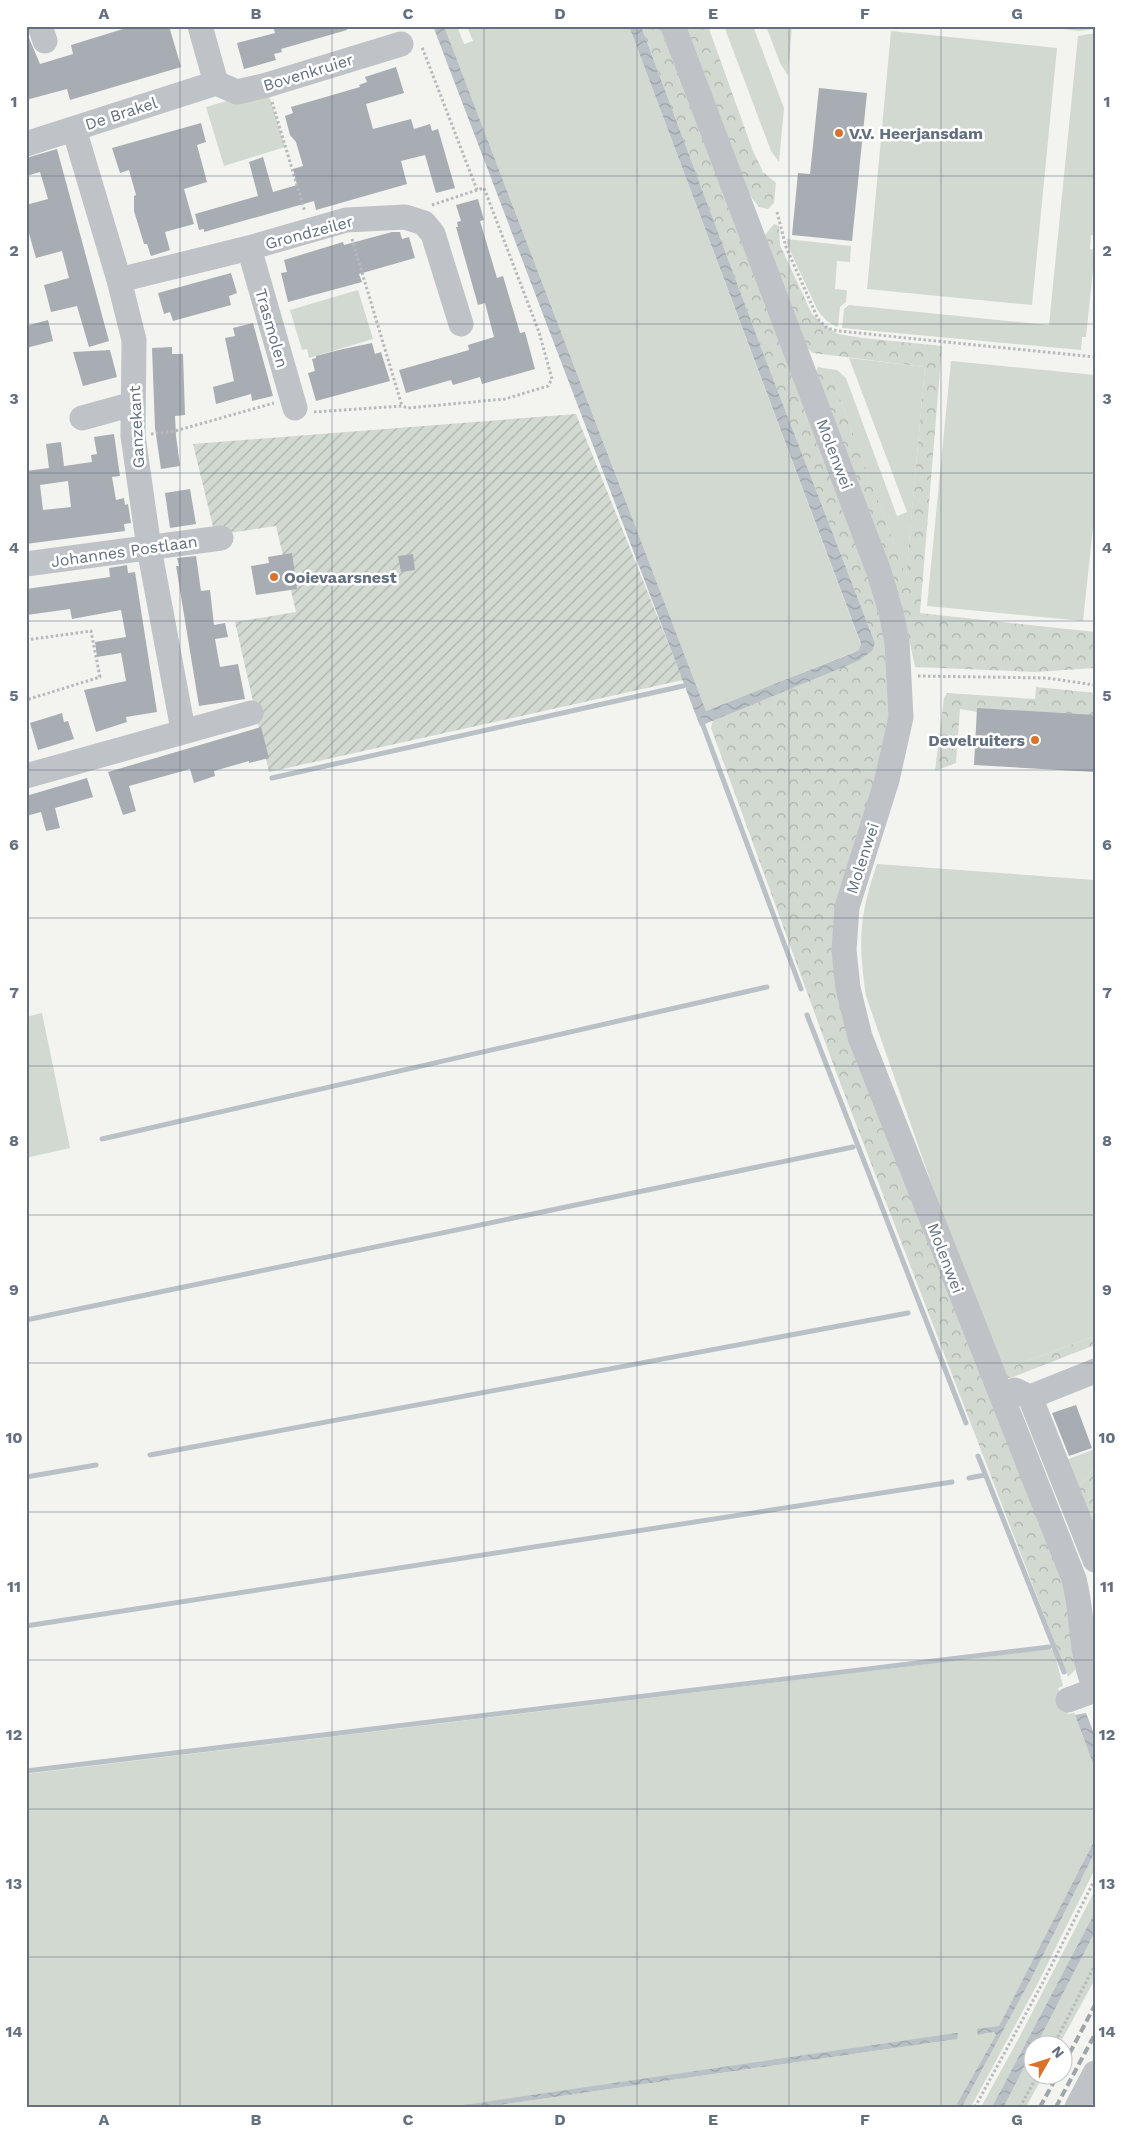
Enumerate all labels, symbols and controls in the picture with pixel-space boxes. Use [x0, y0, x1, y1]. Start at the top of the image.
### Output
text: A [99, 4, 110, 23]
text: B [251, 4, 262, 23]
text: C [403, 4, 414, 23]
text: D [554, 4, 566, 23]
text: E [708, 4, 718, 23]
text: F [860, 4, 870, 23]
text: G [1011, 4, 1023, 23]
street label: Bovenkruier [261, 50, 356, 95]
text: 1 [11, 92, 17, 111]
text: 1 [1104, 92, 1110, 111]
street label: De Brakel [83, 93, 160, 134]
place label: V.V. Heerjansdam [849, 124, 983, 143]
marker: V.V. Heerjansdam [833, 127, 845, 139]
street label: Grondzeiler [263, 212, 355, 253]
text: 2 [9, 241, 19, 260]
text: 2 [1102, 241, 1112, 260]
street label: Trasmolen [251, 286, 292, 370]
street label: Ganzekant [125, 385, 148, 469]
text: 3 [9, 389, 19, 408]
text: 3 [1102, 389, 1112, 408]
street label: Molenwei [812, 416, 857, 492]
street label: Johannes Postlaan [50, 532, 199, 571]
text: 4 [9, 538, 19, 557]
text: 4 [1102, 538, 1112, 557]
place label: Ooievaarsnest [284, 568, 397, 587]
marker: Ooievaarsnest [268, 571, 280, 583]
text: 5 [9, 686, 19, 705]
text: 5 [1102, 686, 1112, 705]
place label: Develruiters [928, 731, 1025, 750]
marker: Develruiters [1029, 734, 1041, 746]
street label: Molenwei [842, 820, 883, 896]
text: 6 [9, 835, 19, 854]
text: 6 [1102, 835, 1112, 854]
text: 7 [9, 983, 19, 1002]
text: 7 [1102, 983, 1112, 1002]
text: 8 [9, 1131, 19, 1150]
text: 8 [1102, 1131, 1112, 1150]
street label: Molenwei [923, 1220, 968, 1296]
text: 9 [9, 1280, 19, 1299]
text: 9 [1102, 1280, 1112, 1299]
text: 10 [5, 1428, 23, 1447]
text: 10 [1098, 1428, 1116, 1447]
text: 11 [7, 1577, 21, 1596]
text: 11 [1100, 1577, 1114, 1596]
text: 12 [6, 1725, 22, 1744]
text: 12 [1099, 1725, 1115, 1744]
text: 13 [6, 1874, 22, 1893]
text: 13 [1099, 1874, 1115, 1893]
text: 14 [5, 2022, 23, 2041]
text: 14 [1098, 2022, 1116, 2041]
north arrow [1024, 2036, 1074, 2086]
text: N [1049, 2043, 1068, 2061]
text: A [99, 2110, 110, 2129]
text: B [251, 2110, 262, 2129]
text: C [403, 2110, 414, 2129]
text: D [554, 2110, 566, 2129]
text: E [708, 2110, 718, 2129]
text: F [860, 2110, 870, 2129]
text: G [1011, 2110, 1023, 2129]

